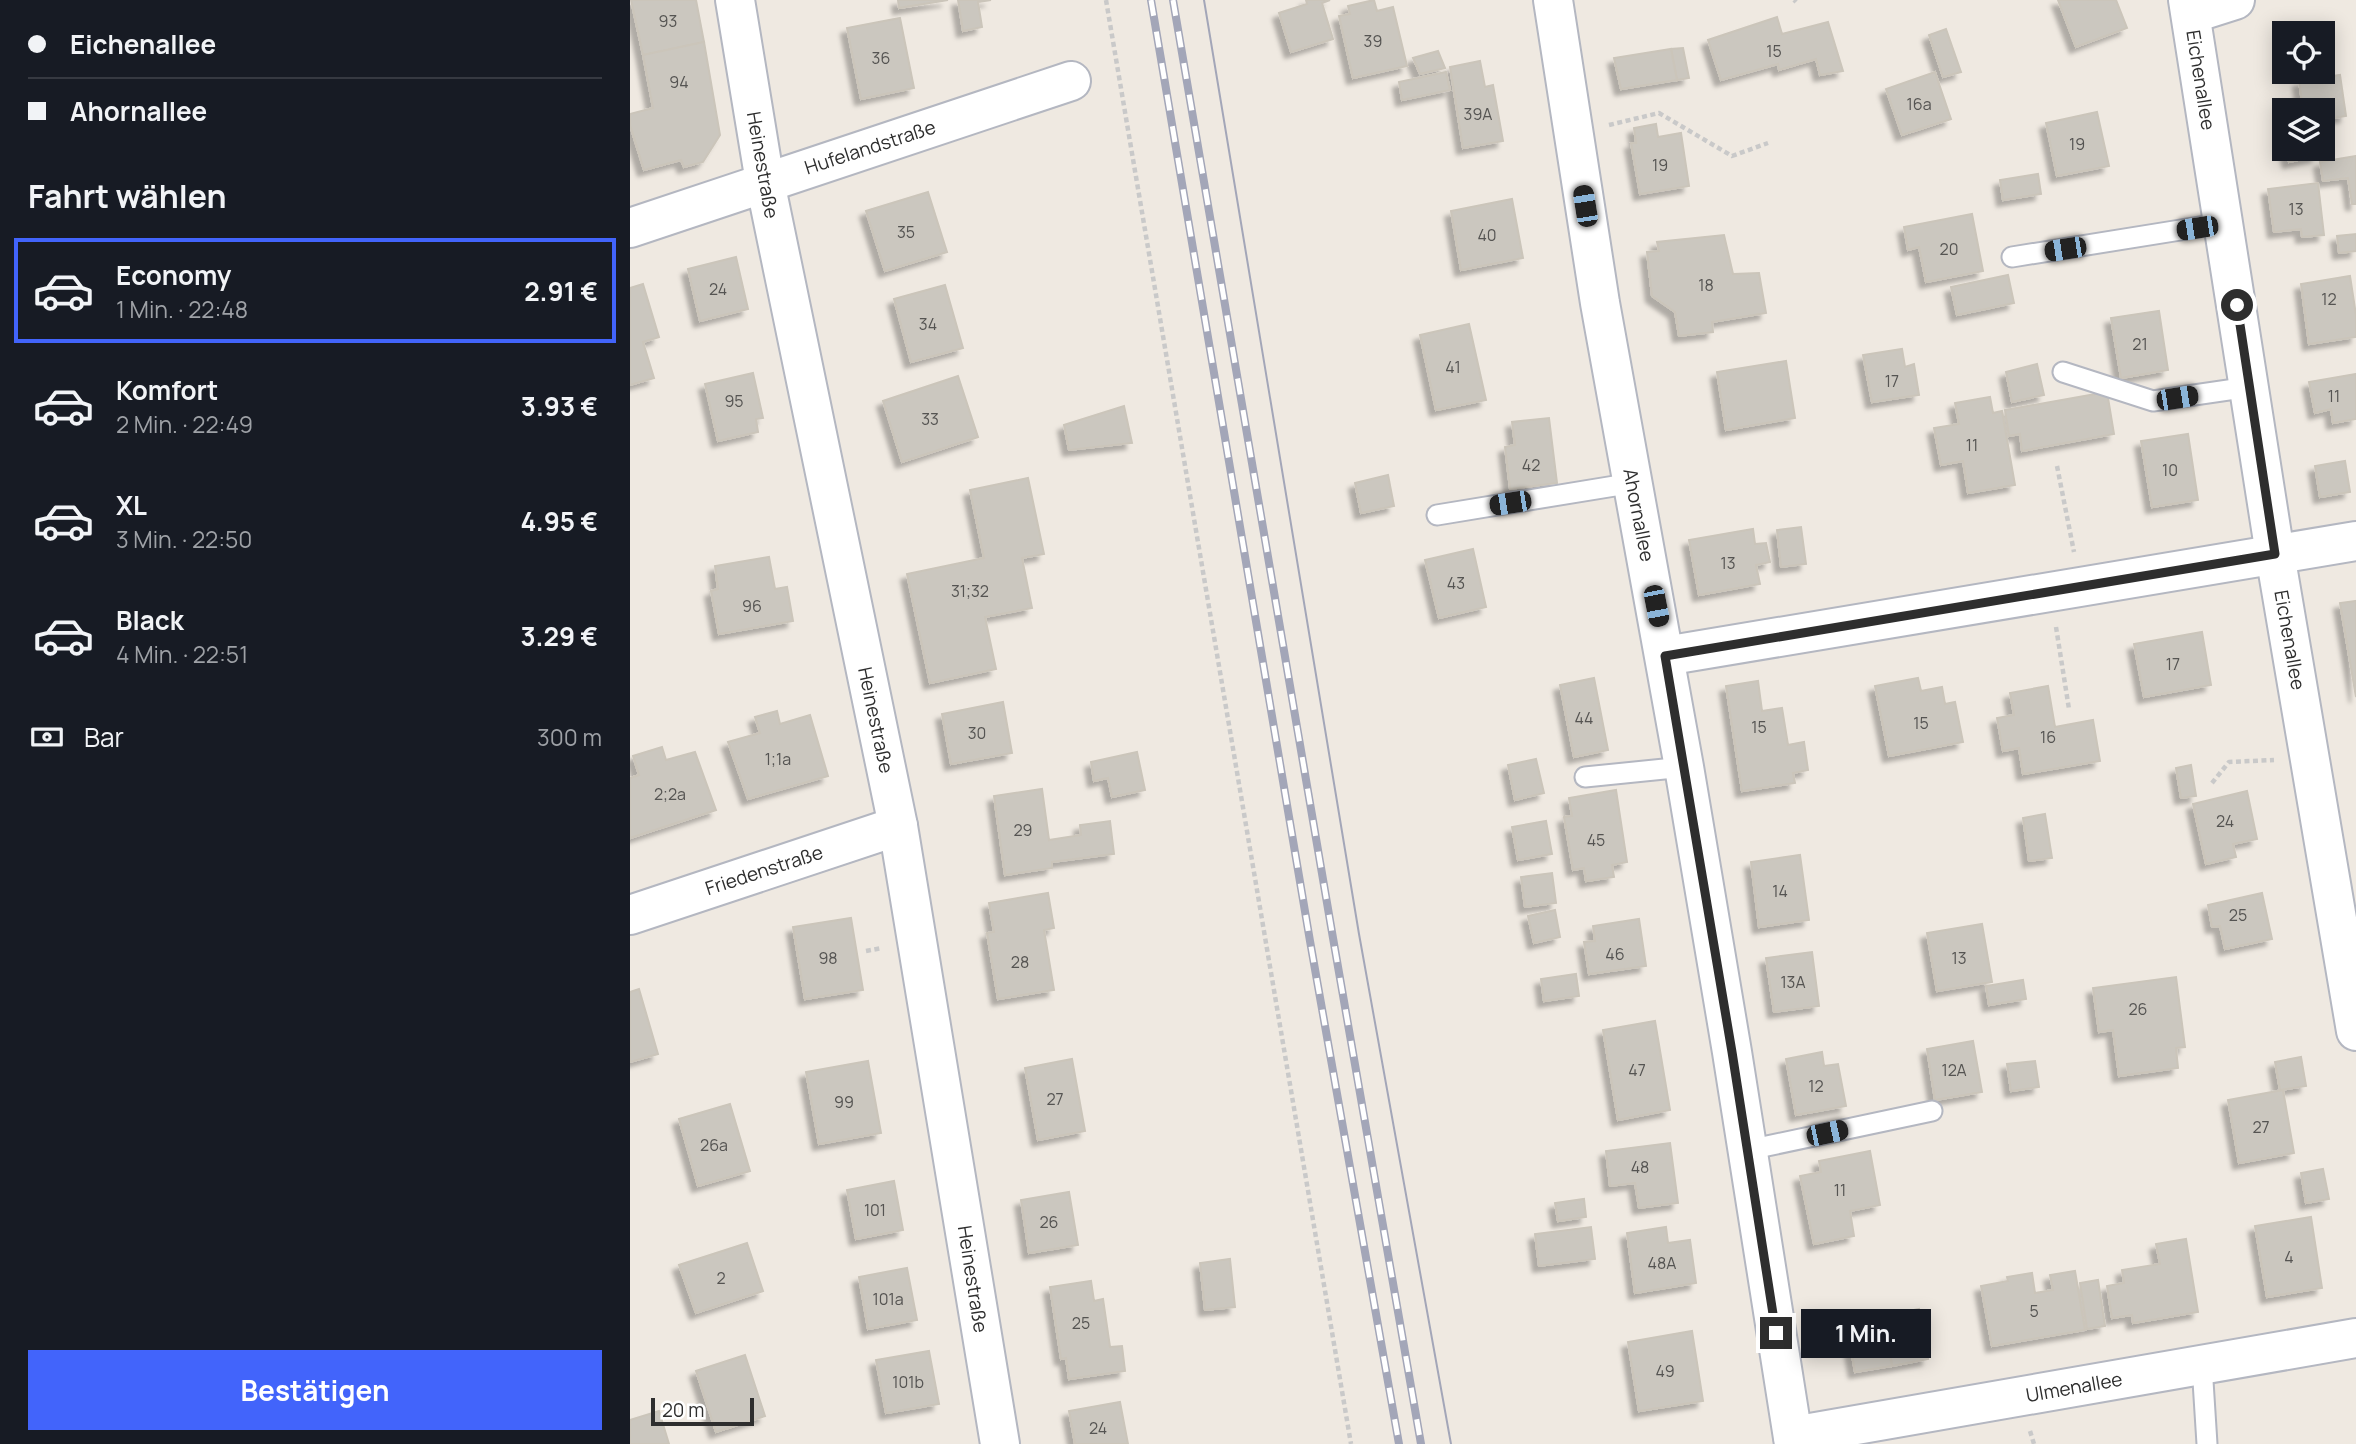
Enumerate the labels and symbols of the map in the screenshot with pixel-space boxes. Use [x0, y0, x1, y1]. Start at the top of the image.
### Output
house number: 93 [659, 10, 677, 32]
street label: Eichenallee [2180, 28, 2222, 132]
house number: 39 [1364, 30, 1382, 52]
house number: 15 [1766, 40, 1782, 62]
house number: 36 [872, 47, 890, 69]
house number: 94 [669, 71, 689, 93]
house number: 16a [1906, 93, 1932, 115]
house number: 39A [1464, 103, 1492, 125]
street label: Heinestraße [741, 110, 785, 220]
street label: Hufelandstraße [801, 114, 939, 180]
house number: 19 [2069, 133, 2085, 155]
house number: 19 [1652, 154, 1668, 176]
car [1572, 184, 1599, 228]
house number: 13 [2288, 198, 2304, 220]
car [2175, 214, 2220, 242]
house number: 35 [897, 221, 915, 243]
house number: 40 [1477, 224, 1497, 246]
car [2043, 235, 2088, 263]
house number: 20 [1940, 238, 1958, 260]
house number: 18 [1698, 274, 1714, 296]
house number: 24 [709, 278, 727, 300]
house number: 12 [2321, 288, 2337, 310]
route start [2221, 289, 2253, 321]
house number: 34 [919, 313, 937, 335]
house number: 21 [2132, 333, 2148, 355]
house number: 41 [1445, 356, 1461, 378]
house number: 17 [1885, 370, 1899, 392]
car [2155, 384, 2200, 412]
house number: 11 [2328, 385, 2340, 407]
house number: 95 [724, 390, 744, 412]
house number: 33 [921, 408, 939, 430]
house number: 11 [1966, 434, 1978, 456]
house number: 42 [1522, 454, 1540, 476]
house number: 10 [2162, 459, 2178, 481]
street label: Ahornallee [1617, 466, 1661, 564]
car [1488, 489, 1533, 517]
house number: 13 [1720, 552, 1736, 574]
house number: 43 [1447, 572, 1465, 594]
house number: 31;32 [951, 580, 989, 602]
car [1642, 583, 1671, 629]
street label: Eichenallee [2268, 588, 2312, 692]
house number: 96 [742, 595, 762, 617]
house number: 17 [2166, 653, 2180, 675]
street label: Heinestraße [852, 664, 900, 776]
house number: 44 [1574, 707, 1594, 729]
house number: 15 [1913, 712, 1929, 734]
house number: 15 [1751, 716, 1767, 738]
house number: 30 [968, 722, 986, 744]
house number: 16 [2040, 726, 2056, 748]
house number: 1;1a [765, 748, 791, 770]
house number: 2;2a [654, 783, 686, 805]
house number: 24 [2216, 810, 2234, 832]
house number: 29 [1013, 819, 1033, 841]
house number: 45 [1587, 829, 1605, 851]
street label: Friedenstraße [702, 839, 826, 901]
house number: 14 [1772, 880, 1788, 902]
house number: 25 [2229, 904, 2247, 926]
house number: 46 [1605, 943, 1625, 965]
house number: 98 [818, 947, 838, 969]
house number: 13 [1951, 947, 1967, 969]
house number: 28 [1011, 951, 1029, 973]
house number: 13A [1780, 971, 1806, 993]
house number: 26 [2128, 998, 2148, 1020]
house number: 47 [1628, 1059, 1646, 1081]
house number: 12A [1941, 1059, 1967, 1081]
house number: 12 [1808, 1075, 1824, 1097]
house number: 27 [1046, 1088, 1064, 1110]
house number: 99 [834, 1091, 854, 1113]
house number: 27 [2252, 1116, 2270, 1138]
car [1805, 1118, 1850, 1148]
house number: 26a [700, 1134, 728, 1156]
house number: 48 [1631, 1156, 1649, 1178]
house number: 11 [1834, 1179, 1846, 1201]
house number: 101 [864, 1199, 886, 1221]
house number: 26 [1039, 1211, 1059, 1233]
street label: Heinestraße [952, 1224, 994, 1334]
house number: 4 [2284, 1246, 2294, 1268]
house number: 48A [1648, 1252, 1676, 1274]
house number: 2 [716, 1267, 726, 1289]
house number: 101a [872, 1288, 904, 1310]
house number: 5 [2029, 1300, 2039, 1322]
callout: 1 Min. [1800, 1308, 1930, 1358]
house number: 25 [1072, 1312, 1090, 1334]
route end [1760, 1317, 1792, 1349]
house number: 49 [1655, 1360, 1675, 1382]
street label: Ulmenallee [2024, 1366, 2124, 1408]
house number: 101b [892, 1371, 924, 1393]
scale bar [651, 1395, 754, 1427]
house number: 24 [1089, 1417, 1107, 1439]

